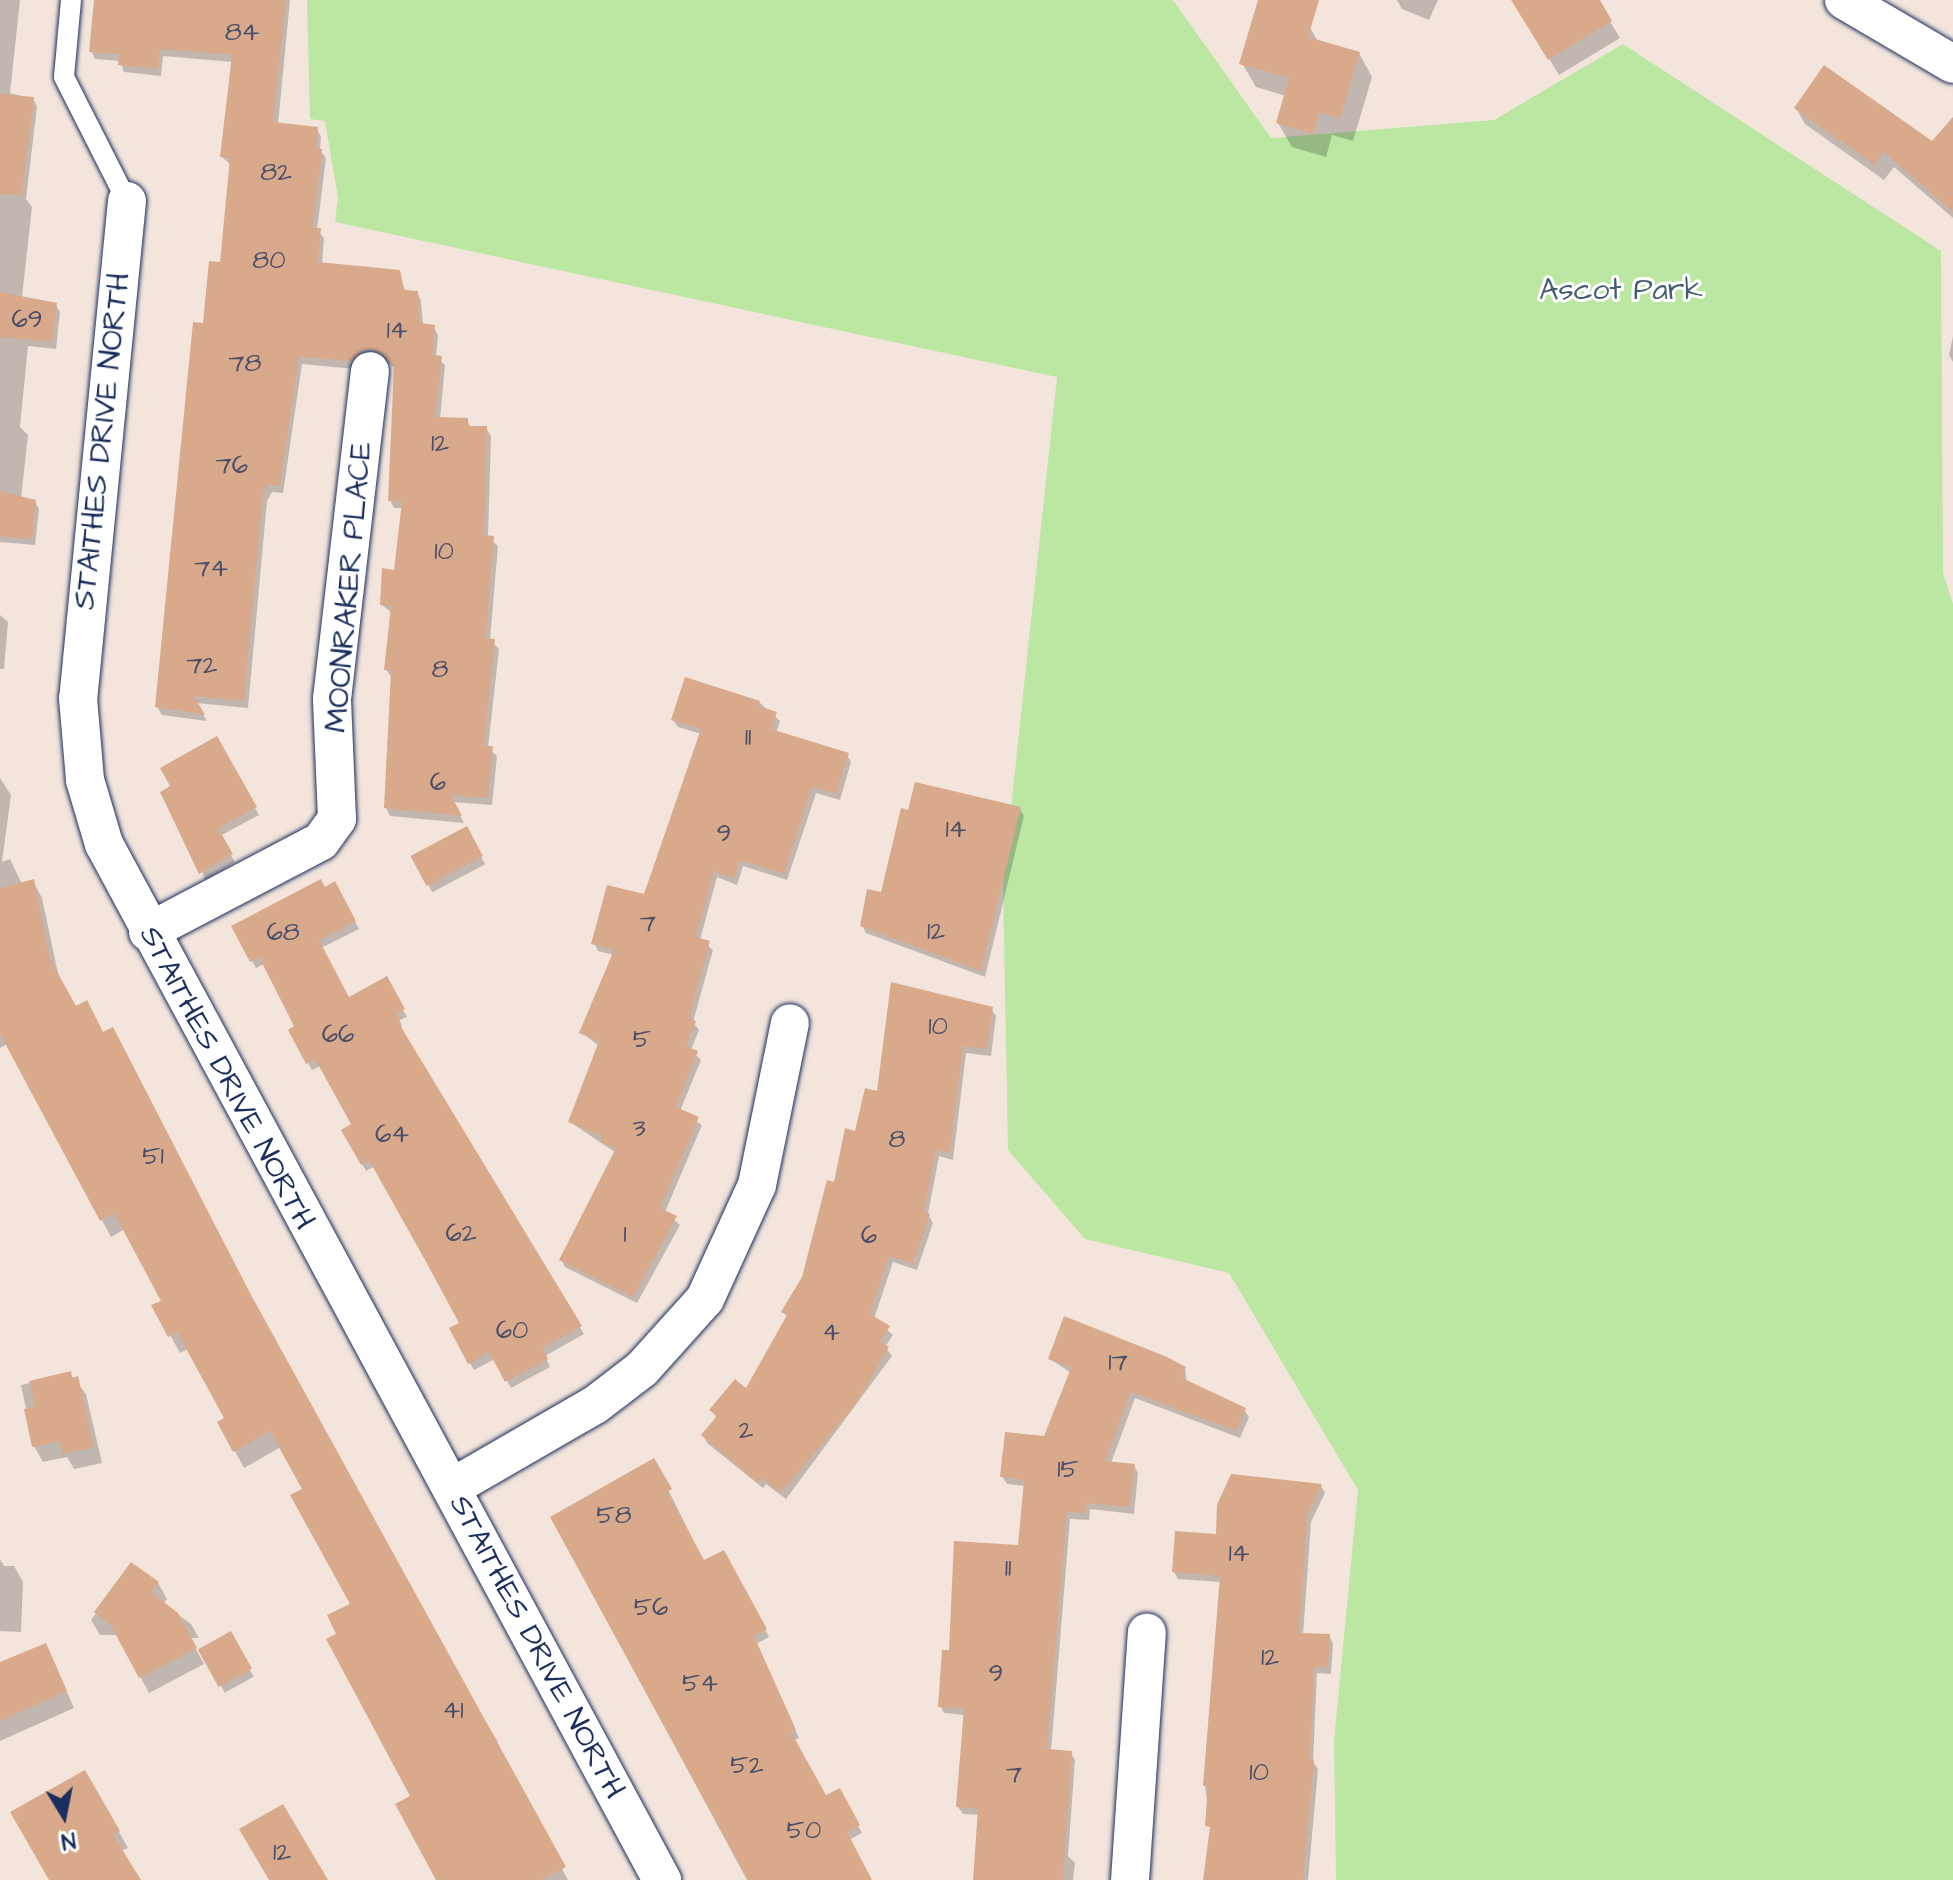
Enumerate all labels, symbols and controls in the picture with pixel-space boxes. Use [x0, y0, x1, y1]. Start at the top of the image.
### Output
house number: 84 [225, 17, 259, 49]
house number: 82 [260, 157, 292, 189]
house number: 80 [252, 245, 286, 277]
street label: STAITHES DRIVE NORTH [66, 271, 138, 611]
park label: Ascot Park [1539, 272, 1703, 308]
house number: 69 [11, 304, 43, 336]
house number: 14 [386, 315, 408, 347]
house number: 78 [229, 348, 261, 380]
house number: 12 [431, 428, 449, 460]
street label: MOONRAKER PLACE [318, 440, 380, 734]
house number: 76 [216, 450, 248, 482]
house number: 10 [434, 536, 454, 568]
house number: 74 [194, 553, 228, 585]
house number: 72 [187, 650, 217, 682]
house number: 8 [432, 654, 448, 686]
house number: 11 [745, 722, 751, 754]
house number: 6 [430, 767, 446, 799]
house number: 14 [945, 814, 967, 846]
house number: 9 [717, 818, 731, 850]
house number: 7 [640, 908, 656, 940]
house number: 12 [927, 916, 945, 948]
house number: 68 [266, 917, 300, 949]
street label: STAITHES DRIVE NORTH [132, 920, 322, 1236]
house number: 10 [928, 1011, 948, 1043]
house number: 66 [322, 1019, 354, 1051]
house number: 5 [633, 1024, 651, 1056]
house number: 3 [632, 1113, 646, 1145]
house number: 64 [375, 1119, 409, 1151]
house number: 8 [889, 1124, 905, 1156]
house number: 51 [142, 1141, 164, 1173]
house number: 62 [445, 1218, 477, 1250]
house number: 1 [623, 1219, 627, 1251]
house number: 6 [861, 1220, 877, 1252]
house number: 60 [496, 1315, 528, 1347]
house number: 4 [822, 1317, 840, 1349]
house number: 17 [1108, 1347, 1128, 1379]
house number: 2 [739, 1415, 753, 1447]
house number: 15 [1057, 1454, 1079, 1486]
street label: STAITHES DRIVE NORTH [442, 1489, 632, 1805]
house number: 58 [596, 1500, 632, 1532]
house number: 14 [1228, 1538, 1250, 1570]
house number: 11 [1005, 1553, 1011, 1585]
house number: 56 [634, 1592, 668, 1624]
house number: 12 [1261, 1642, 1279, 1674]
house number: 9 [989, 1658, 1003, 1690]
house number: 54 [682, 1668, 718, 1700]
house number: 41 [442, 1695, 464, 1727]
house number: 52 [730, 1750, 764, 1782]
house number: 10 [1249, 1757, 1269, 1789]
house number: 7 [1006, 1759, 1022, 1791]
north arrow [24, 1776, 104, 1856]
house number: 50 [787, 1815, 821, 1847]
text: N [59, 1824, 78, 1857]
house number: 12 [273, 1837, 291, 1869]

